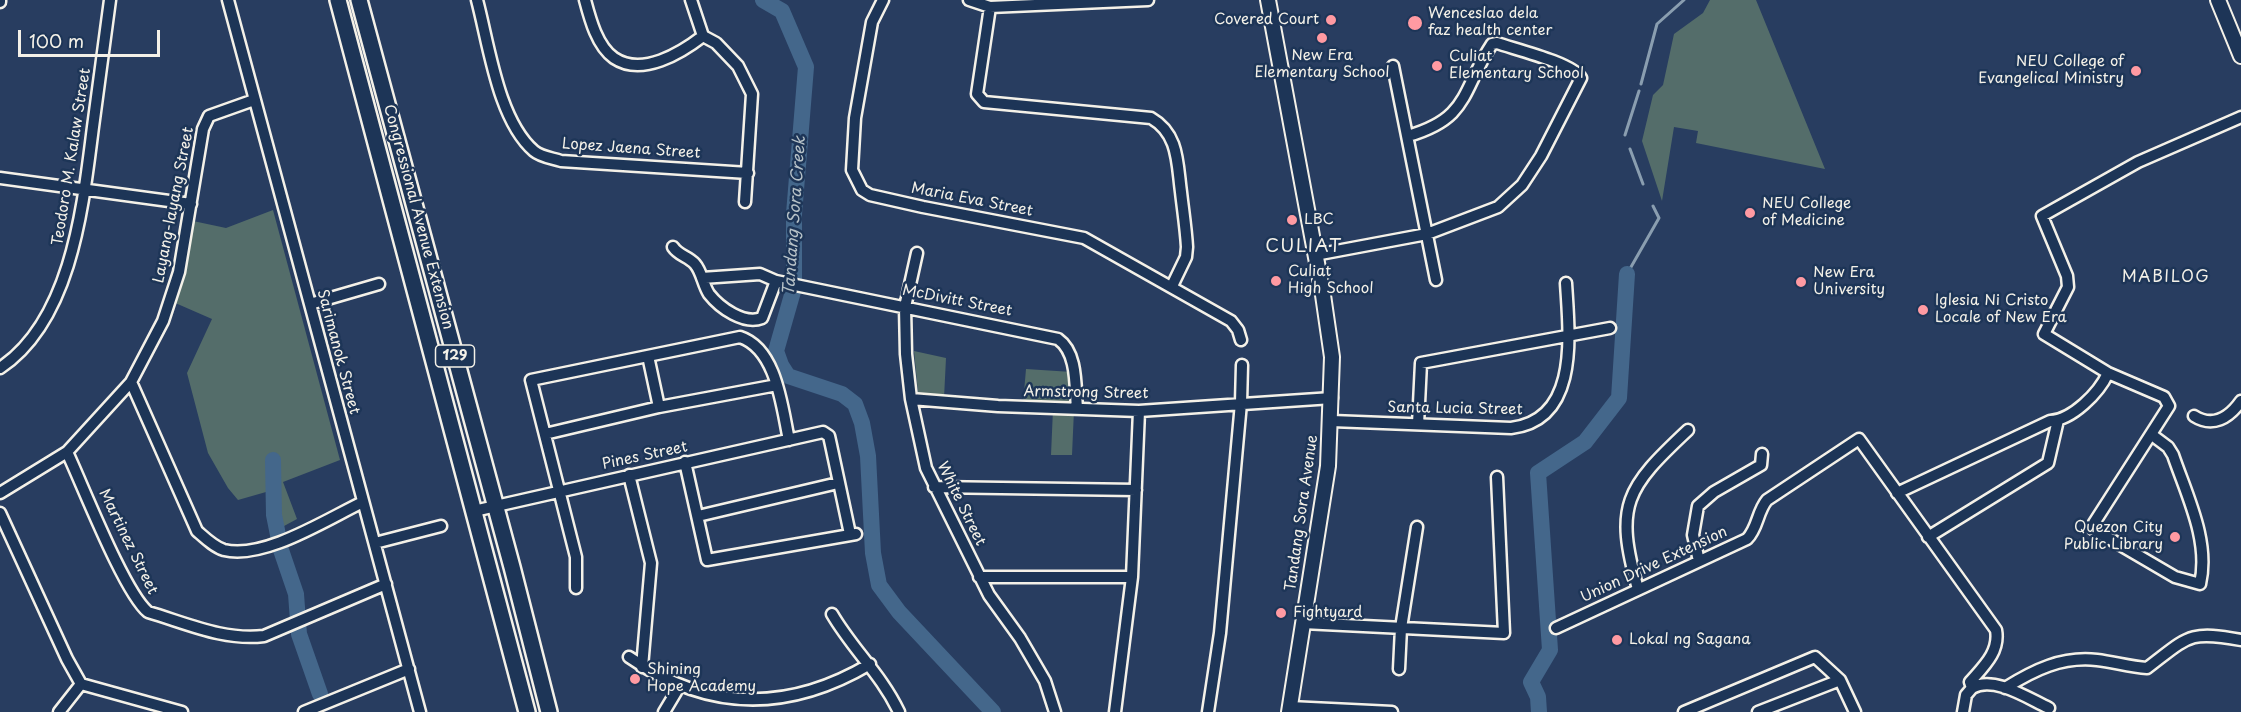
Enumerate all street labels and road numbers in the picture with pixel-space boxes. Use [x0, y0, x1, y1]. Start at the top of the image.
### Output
street label: Teodoro M. Kalaw Street [49, 67, 95, 247]
street label: Congressional Avenue Extension [379, 103, 457, 331]
street label: Layang-layang Street [150, 125, 198, 285]
street label: Lopez Jaena Street [561, 135, 701, 163]
street label: Maria Eva Street [910, 179, 1034, 221]
street label: McDivitt Street [900, 282, 1014, 320]
street label: Sarimanok Street [313, 288, 363, 416]
road number: 129 [436, 345, 474, 367]
street label: Armstrong Street [1023, 383, 1149, 403]
street label: Santa Lucia Street [1387, 399, 1523, 419]
street label: Tandang Sora Avenue [1282, 434, 1322, 592]
street label: Pines Street [601, 438, 689, 474]
street label: White Street [933, 459, 989, 549]
street label: Martinez Street [95, 486, 161, 598]
street label: Union Drive Extension [1578, 523, 1730, 607]

